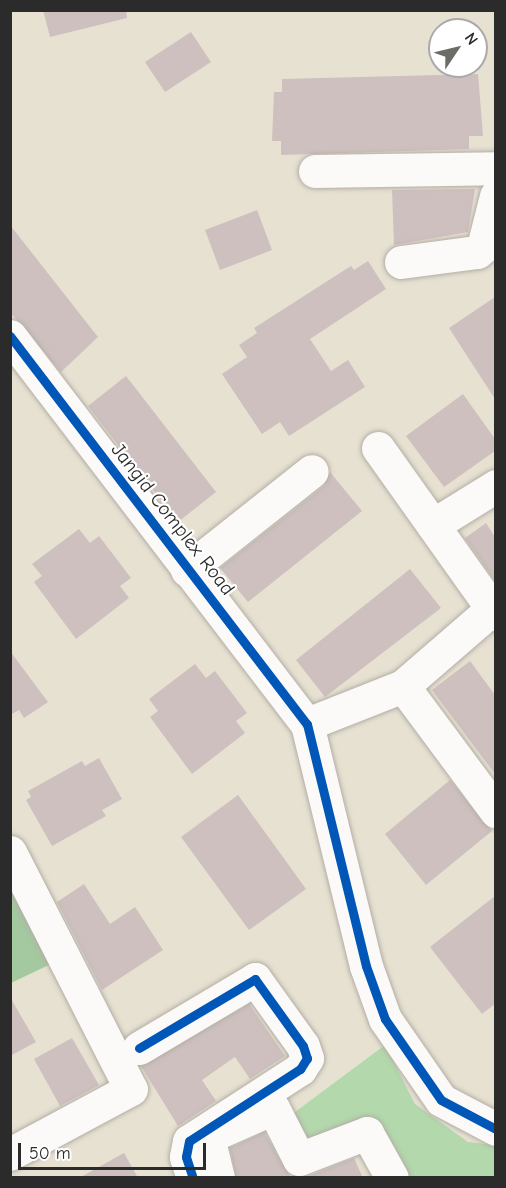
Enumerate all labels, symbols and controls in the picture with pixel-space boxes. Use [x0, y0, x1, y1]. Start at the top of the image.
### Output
north arrow [428, 18, 488, 78]
text: N [461, 29, 481, 48]
street label: Jangid Complex Road [106, 438, 240, 600]
scale bar [21, 1131, 208, 1169]
text: 50 m [29, 1143, 71, 1164]

